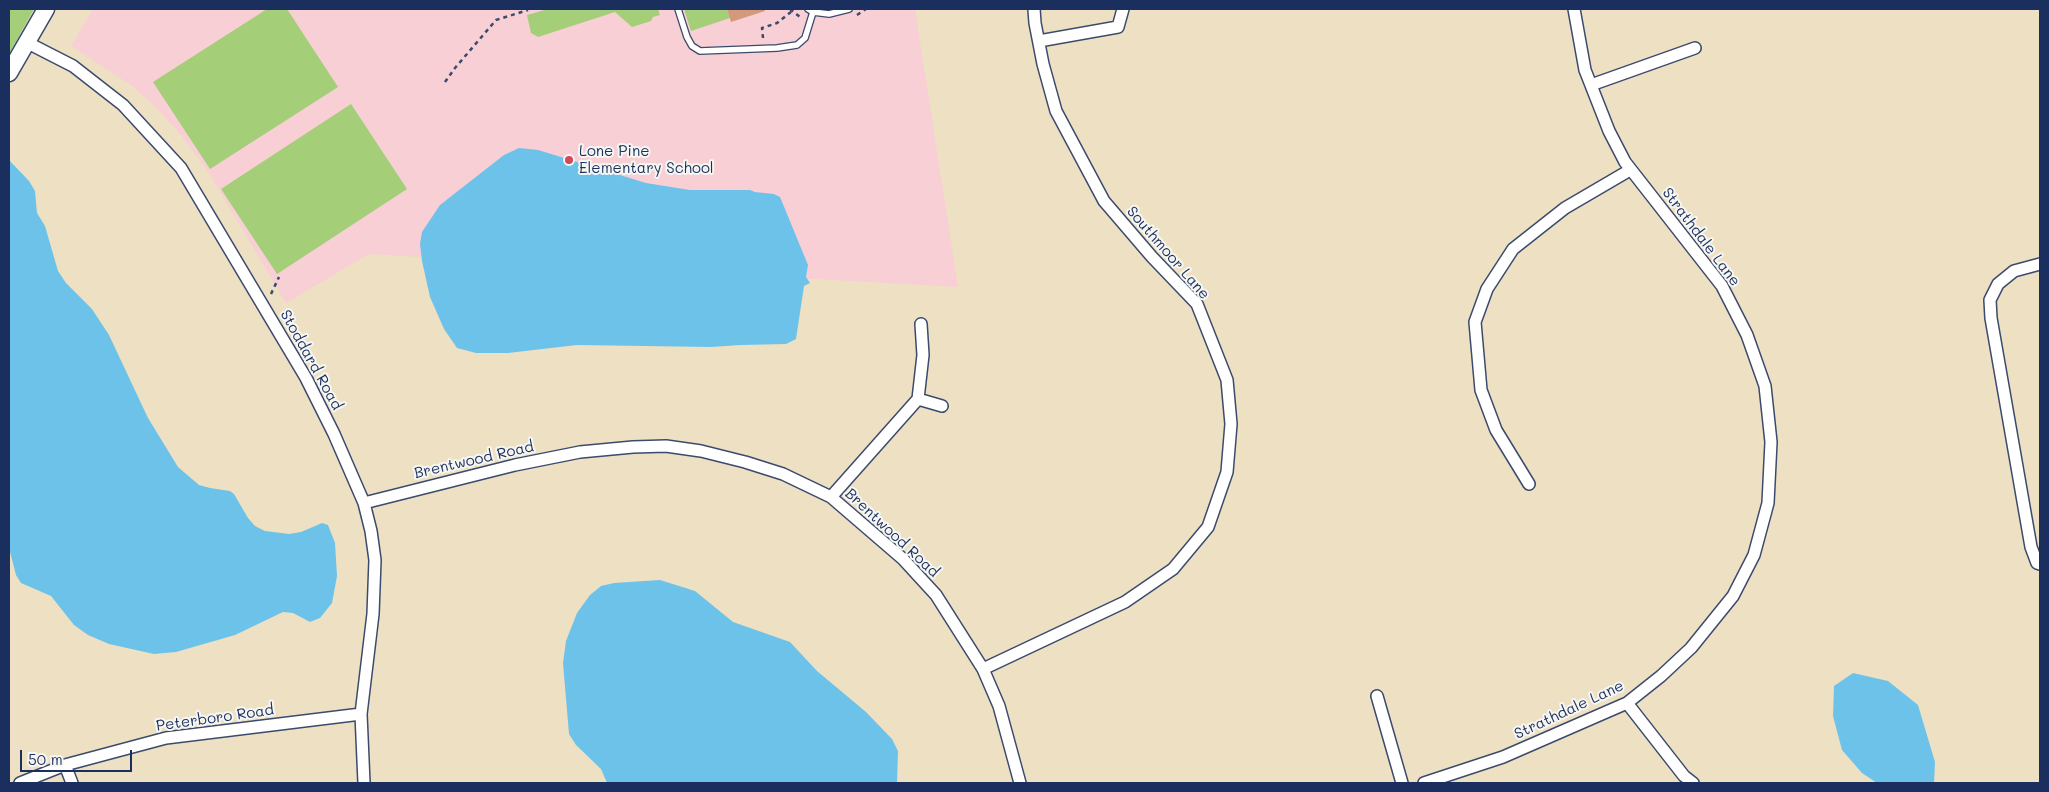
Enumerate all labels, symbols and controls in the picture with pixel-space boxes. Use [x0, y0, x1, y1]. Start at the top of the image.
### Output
place label: Lone Pine Elementary School [579, 142, 714, 177]
marker: Lone Pine Elementary School [563, 154, 575, 166]
street label: Strathdale Lane [1658, 184, 1744, 290]
street label: Southmoor Lane [1123, 203, 1213, 303]
street label: Stoddard Road [276, 307, 346, 413]
street label: Brentwood Road [412, 437, 536, 483]
street label: Brentwood Road [841, 485, 943, 581]
street label: Strathdale Lane [1511, 677, 1627, 743]
street label: Peterboro Road [155, 701, 275, 735]
scale bar [22, 740, 135, 772]
text: 50 m [28, 749, 63, 769]

